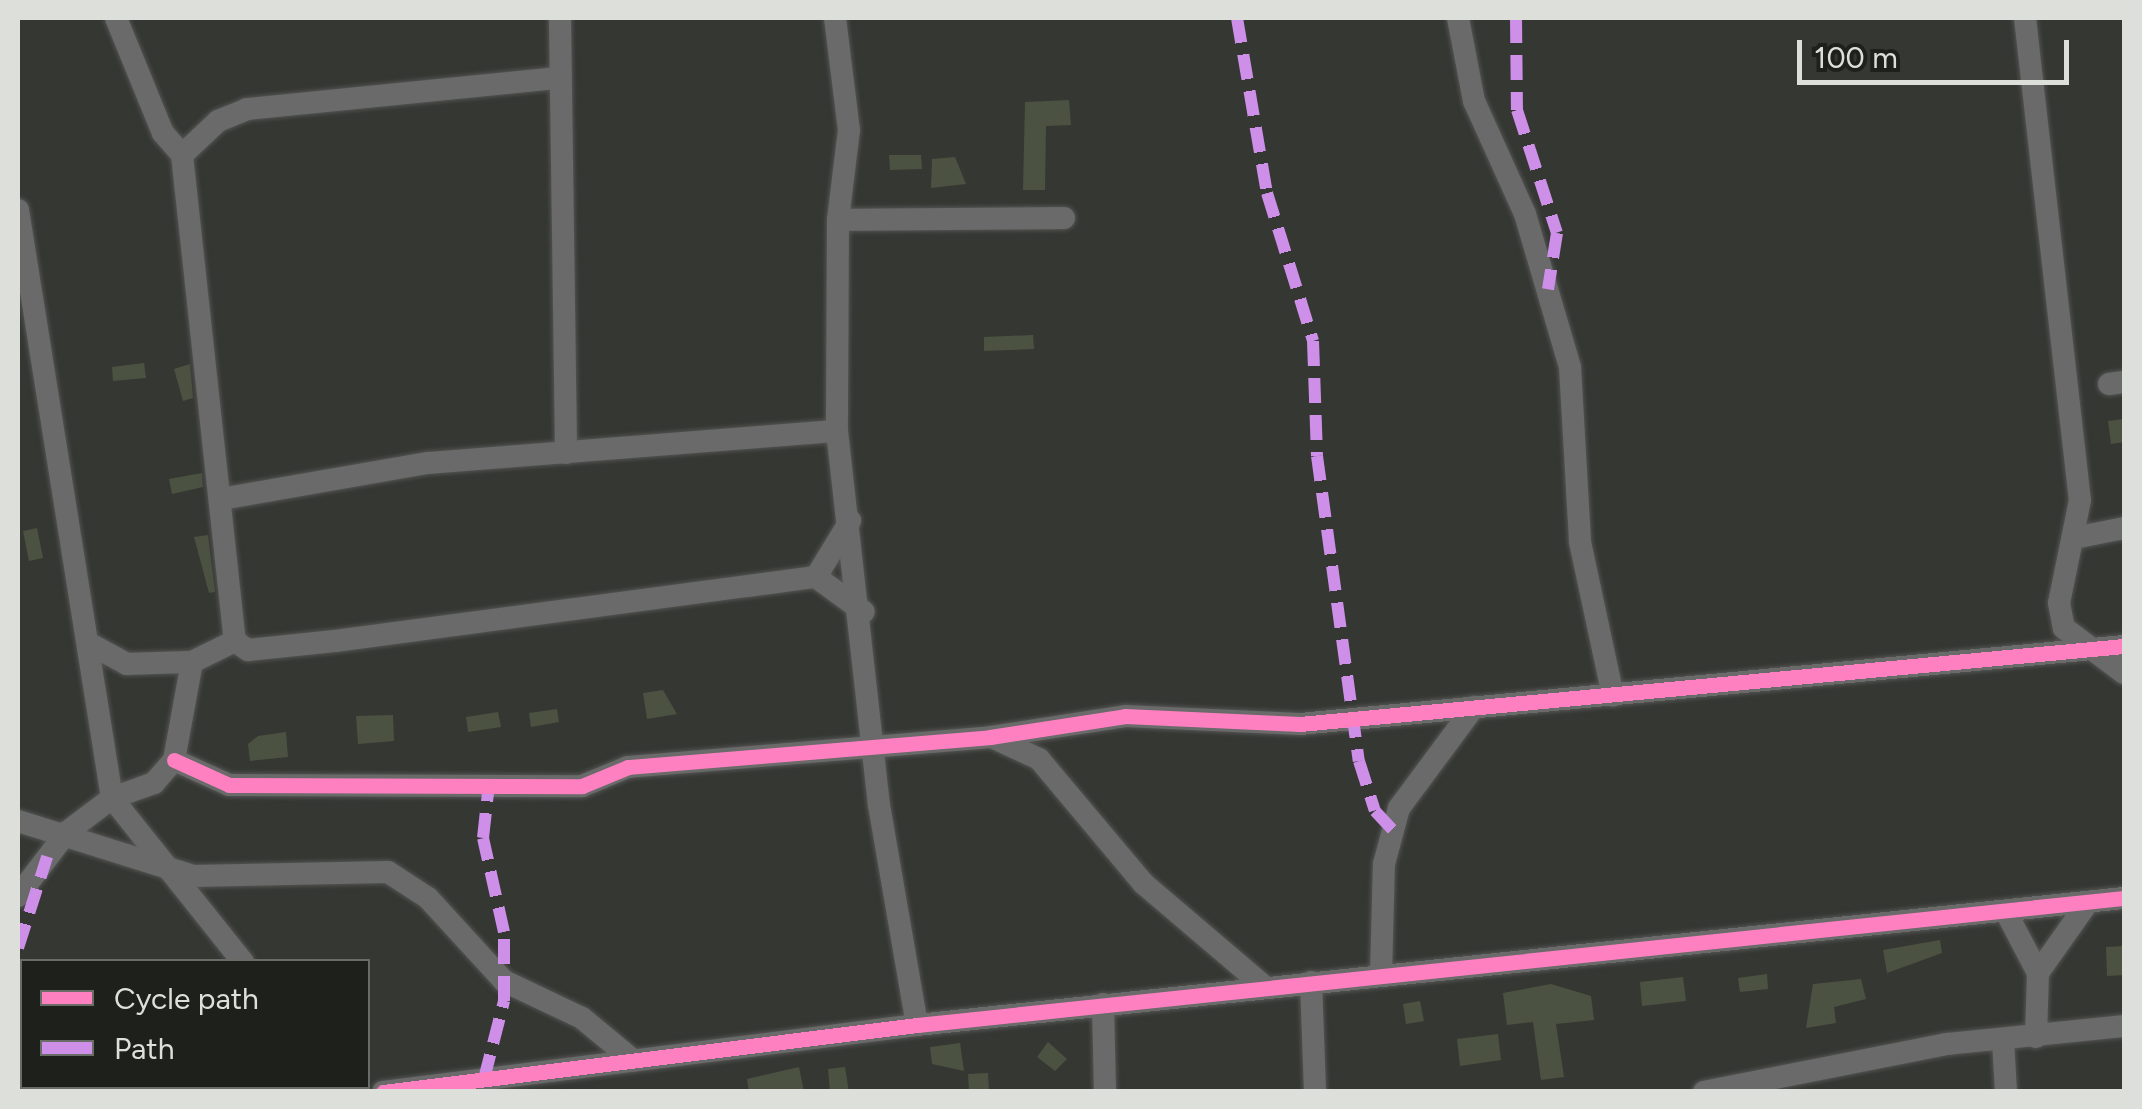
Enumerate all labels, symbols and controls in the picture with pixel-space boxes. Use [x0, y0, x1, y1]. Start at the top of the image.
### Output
scale bar [1802, 20, 2074, 82]
text: 100 m [1814, 39, 1898, 76]
legend [20, 959, 370, 1089]
text: Cycle path [114, 980, 259, 1017]
text: Path [114, 1030, 174, 1067]

